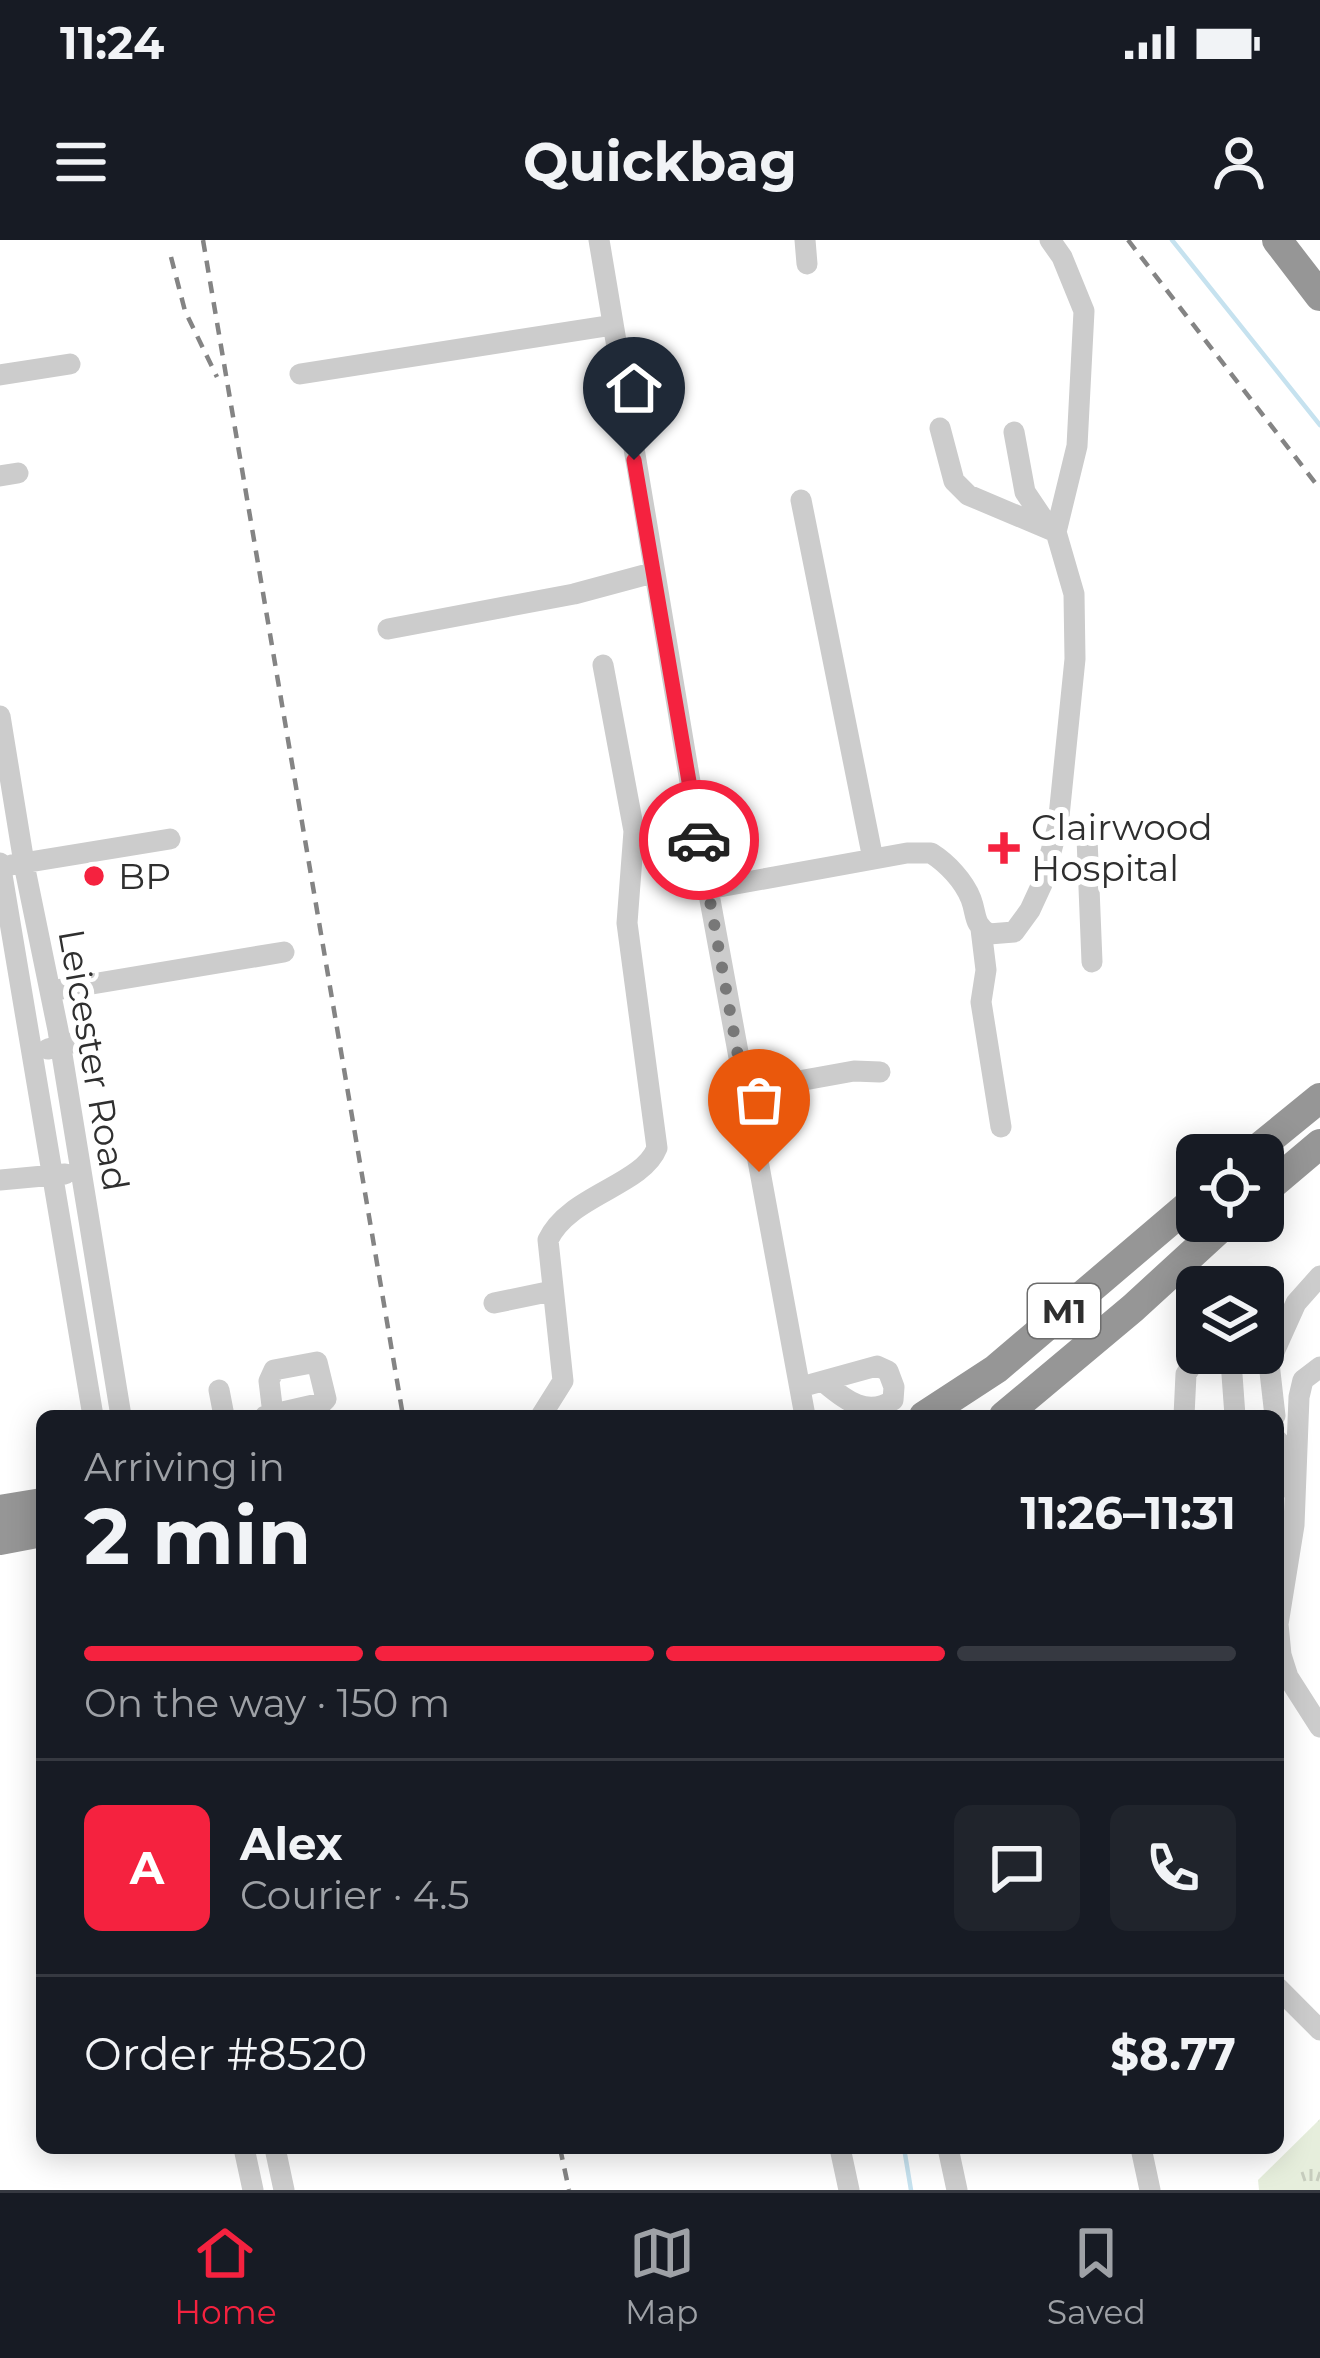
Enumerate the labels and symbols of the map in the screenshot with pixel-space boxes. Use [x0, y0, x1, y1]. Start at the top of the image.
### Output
pin [583, 337, 685, 460]
courier [639, 780, 759, 900]
place label: Clairwood Hospital [1031, 805, 1213, 890]
marker: Clairwood Hospital [988, 832, 1020, 864]
place label: BP [118, 854, 171, 898]
marker: BP [81, 863, 107, 889]
street label: Leicester Road [49, 926, 139, 1194]
pin [708, 1049, 810, 1172]
road number: M1 [1028, 1284, 1100, 1338]

